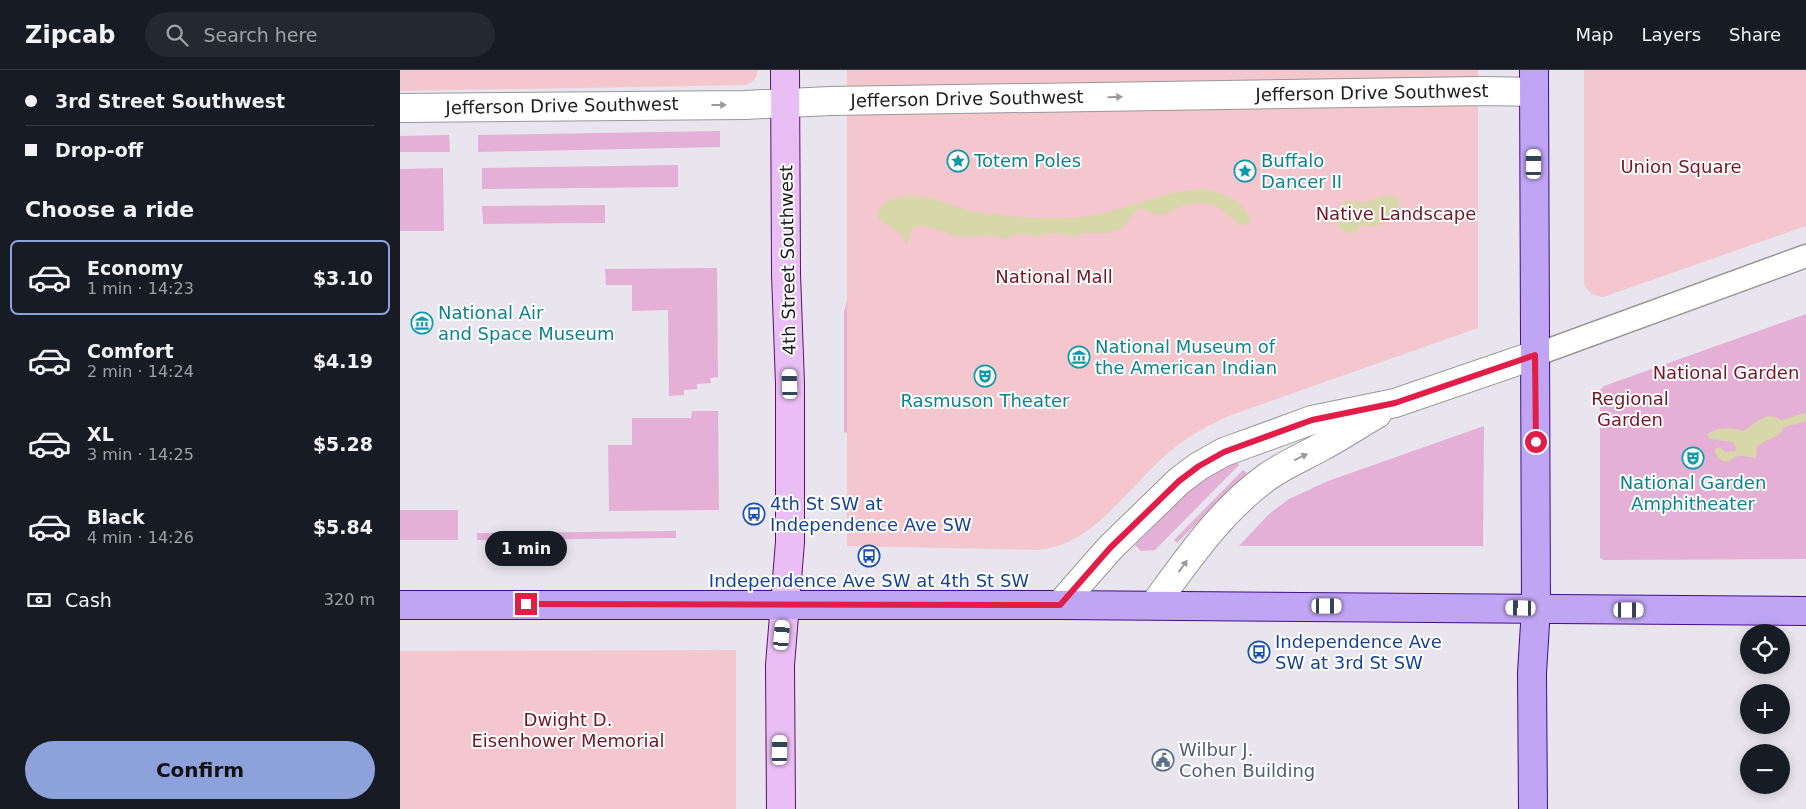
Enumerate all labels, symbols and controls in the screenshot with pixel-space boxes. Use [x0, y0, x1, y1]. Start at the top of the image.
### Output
search box [145, 12, 495, 57]
text: Zipcab [25, 21, 115, 49]
icon: search [163, 21, 191, 49]
text: Search here [203, 24, 318, 46]
text: Map [1575, 24, 1613, 45]
text: Layers [1641, 24, 1701, 45]
text: Share [1729, 24, 1781, 45]
street label: Jefferson Drive Southwest [1254, 80, 1489, 105]
street label: Jefferson Drive Southwest [849, 86, 1084, 111]
text: 3rd Street Southwest [55, 90, 285, 112]
street label: Jefferson Drive Southwest [444, 93, 679, 118]
one-way arrow [1107, 93, 1123, 101]
one-way arrow [711, 101, 727, 109]
text: Drop-off [55, 139, 143, 161]
place icon: Totem Poles [946, 149, 970, 173]
car [1526, 149, 1541, 179]
place label: Totem Poles [973, 150, 1081, 171]
place label: Buffalo Dancer II [1261, 150, 1342, 192]
park label: Union Square [1620, 156, 1742, 177]
place icon: Buffalo Dancer II [1233, 159, 1257, 183]
street label: 4th Street Southwest [775, 165, 800, 355]
text: Choose a ride [25, 197, 194, 222]
park label: Native Landscape [1316, 203, 1476, 224]
icon: car [27, 255, 72, 300]
text: Economy [87, 257, 183, 279]
park label: National Mall [995, 266, 1113, 287]
text: $3.10 [313, 267, 373, 289]
text: 1 min · 14:23 [87, 279, 194, 298]
place label: National Air and Space Museum [438, 302, 615, 344]
museum icon: National Air and Space Museum [410, 311, 434, 335]
place label: National Museum of the American Indian [1095, 336, 1277, 378]
icon: car [27, 338, 72, 383]
text: Comfort [87, 340, 174, 362]
museum icon: National Museum of the American Indian [1067, 345, 1091, 369]
text: $4.19 [313, 350, 373, 372]
text: 2 min · 14:24 [87, 362, 194, 381]
park label: National Garden [1653, 362, 1799, 383]
theatre icon: Rasmuson Theater [973, 364, 997, 388]
car [781, 369, 798, 399]
park label: Regional Garden [1591, 388, 1669, 430]
place label: Rasmuson Theater [900, 390, 1070, 411]
icon: car [27, 421, 72, 466]
text: XL [87, 423, 114, 445]
route start [1525, 431, 1547, 453]
text: $5.28 [313, 433, 373, 455]
text: 3 min · 14:25 [87, 445, 194, 464]
theatre icon: National Garden Amphitheater [1681, 446, 1705, 470]
one-way arrow [1294, 453, 1308, 461]
place label: National Garden Amphitheater [1620, 472, 1766, 514]
place label: 4th St SW at Independence Ave SW [770, 493, 972, 535]
bus stop icon: 4th St SW at Independence Ave SW [742, 502, 766, 526]
icon: car [27, 504, 72, 549]
text: Black [87, 506, 145, 528]
text: $5.84 [313, 516, 373, 538]
text: 4 min · 14:26 [87, 528, 194, 547]
callout: 1 min [485, 532, 567, 566]
text: 1 min [501, 539, 551, 558]
bus stop icon: Independence Ave SW at 4th St SW [857, 544, 881, 568]
one-way arrow [1178, 559, 1188, 573]
place label: Independence Ave SW at 4th St SW [709, 570, 1029, 591]
icon: cash [25, 586, 53, 614]
text: Cash [65, 589, 112, 611]
text: 320 m [324, 590, 375, 609]
route end [515, 593, 537, 615]
car [1312, 599, 1342, 614]
car [1505, 600, 1536, 616]
car [1614, 603, 1644, 618]
car [773, 619, 790, 651]
map controls [1740, 624, 1790, 794]
button: locate [1740, 624, 1790, 674]
place label: Independence Ave SW at 3rd St SW [1275, 631, 1442, 673]
bus stop icon: Independence Ave SW at 3rd St SW [1247, 640, 1271, 664]
button: + [1740, 684, 1790, 734]
park label: Dwight D. Eisenhower Memorial [471, 709, 665, 751]
car [772, 735, 787, 765]
place label: Wilbur J. Cohen Building [1179, 739, 1315, 781]
button: Confirm [25, 741, 375, 799]
button: − [1740, 744, 1790, 794]
public building icon: Wilbur J. Cohen Building [1151, 748, 1175, 772]

